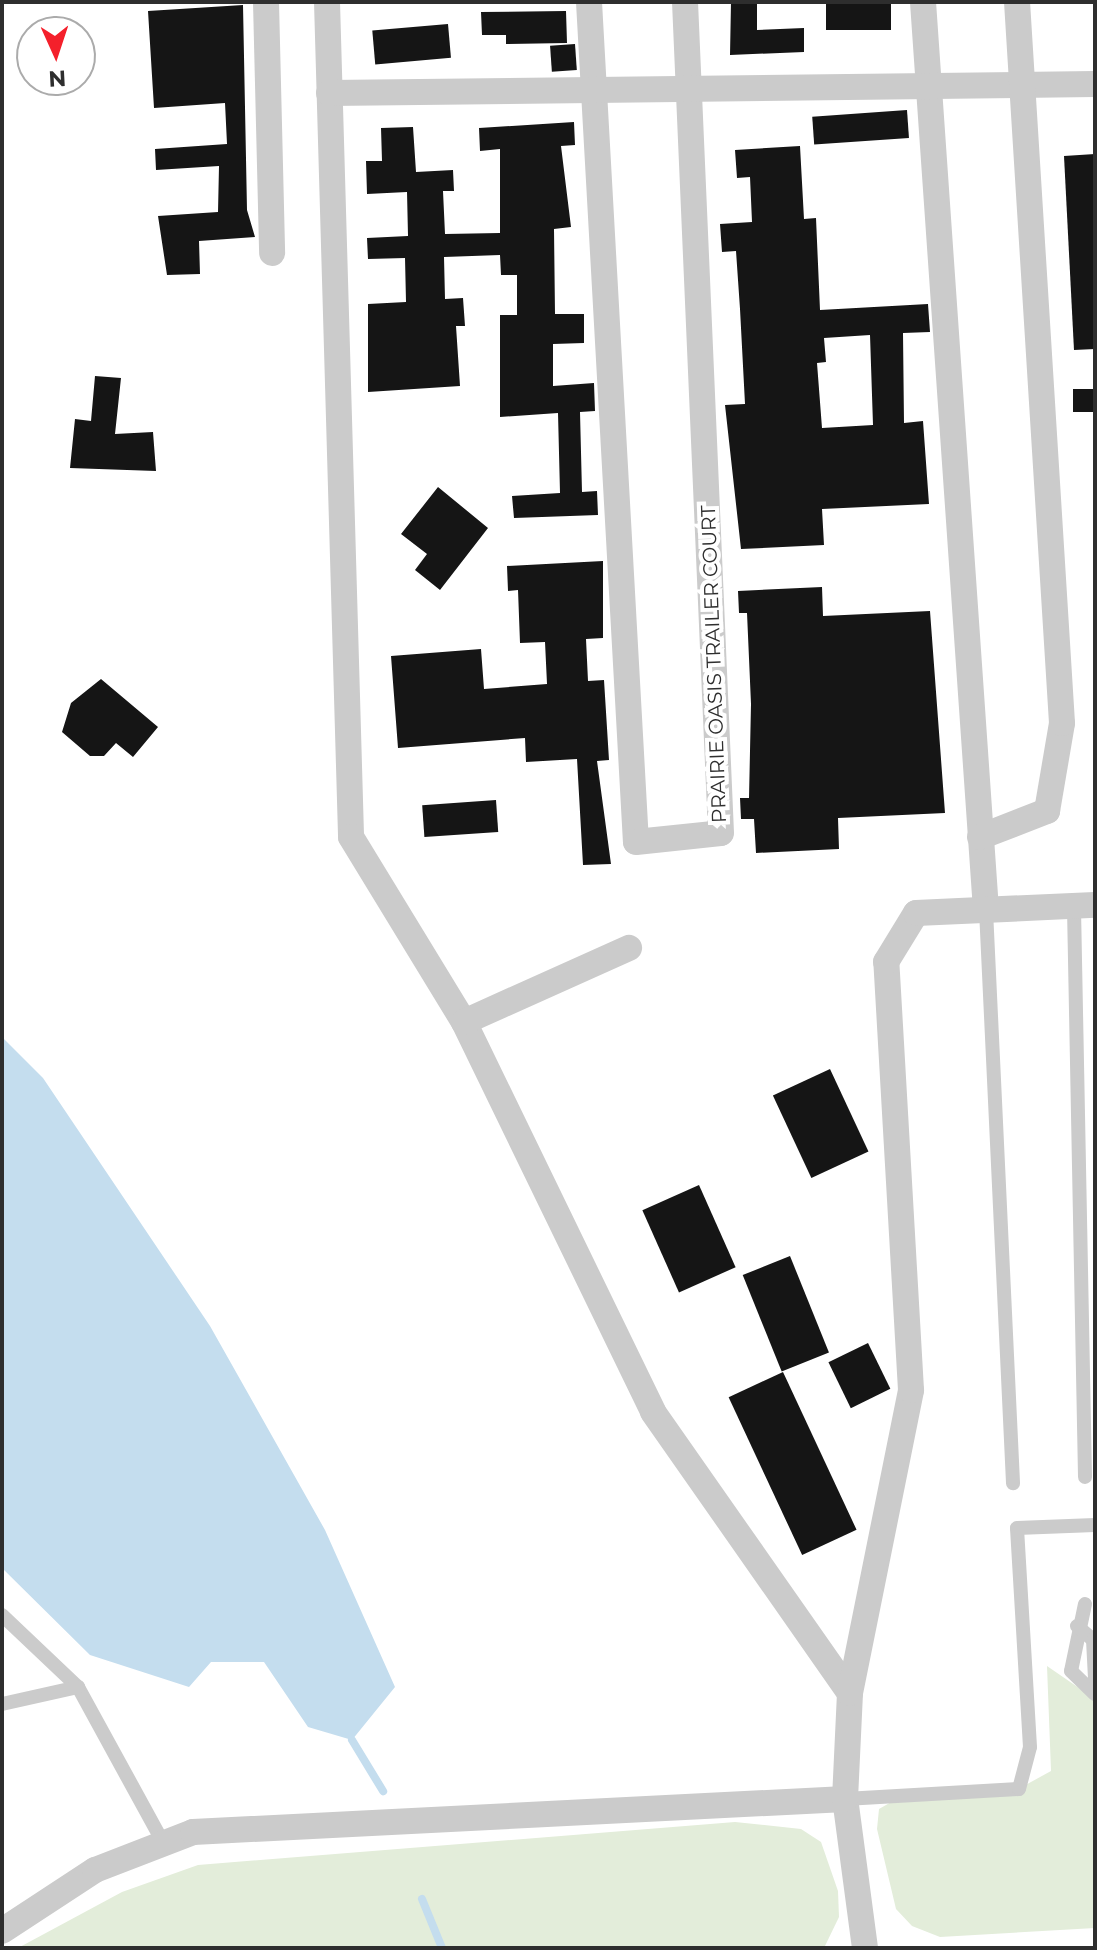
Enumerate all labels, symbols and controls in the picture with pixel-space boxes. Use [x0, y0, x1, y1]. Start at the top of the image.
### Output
north arrow [16, 16, 96, 96]
text: N [48, 65, 67, 92]
street label: PRAIRIE OASIS TRAILER COURT [696, 505, 732, 823]

